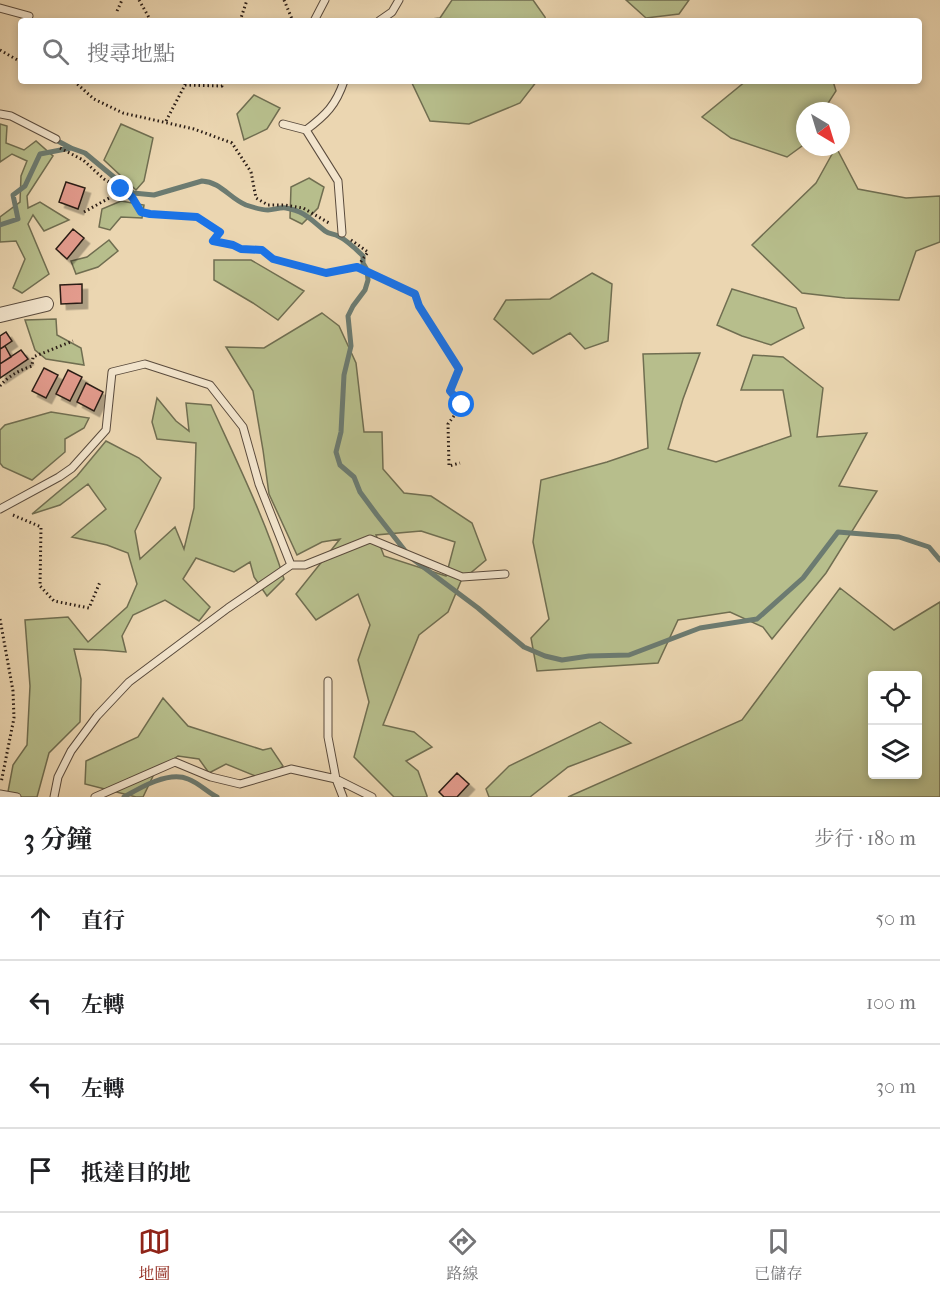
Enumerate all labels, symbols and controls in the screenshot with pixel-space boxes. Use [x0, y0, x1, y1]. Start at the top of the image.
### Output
search box [18, 18, 922, 84]
icon: search [39, 35, 72, 68]
text: 搜尋地點 [87, 41, 175, 67]
north arrow [796, 102, 850, 156]
route end [107, 175, 133, 201]
route start [448, 391, 474, 417]
map controls [868, 671, 922, 779]
button: locate [868, 671, 922, 725]
button: layers [868, 725, 922, 779]
text: 3 分鐘 [24, 824, 92, 855]
text: 步行 · 180 m [814, 827, 916, 850]
icon: ahead [24, 902, 57, 935]
text: 50 m [875, 907, 916, 930]
text: 直行 [81, 908, 125, 934]
icon: left [24, 986, 57, 1019]
text: 100 m [866, 991, 916, 1014]
text: 左轉 [81, 992, 125, 1018]
icon: left [24, 1070, 57, 1103]
text: 30 m [876, 1075, 916, 1098]
text: 左轉 [81, 1076, 125, 1102]
icon: arrive [24, 1154, 57, 1187]
text: 抵達目的地 [81, 1160, 191, 1186]
tab: 地圖 [138, 1225, 171, 1284]
tab: 路線 [446, 1225, 479, 1284]
tab: 已儲存 [754, 1225, 802, 1284]

